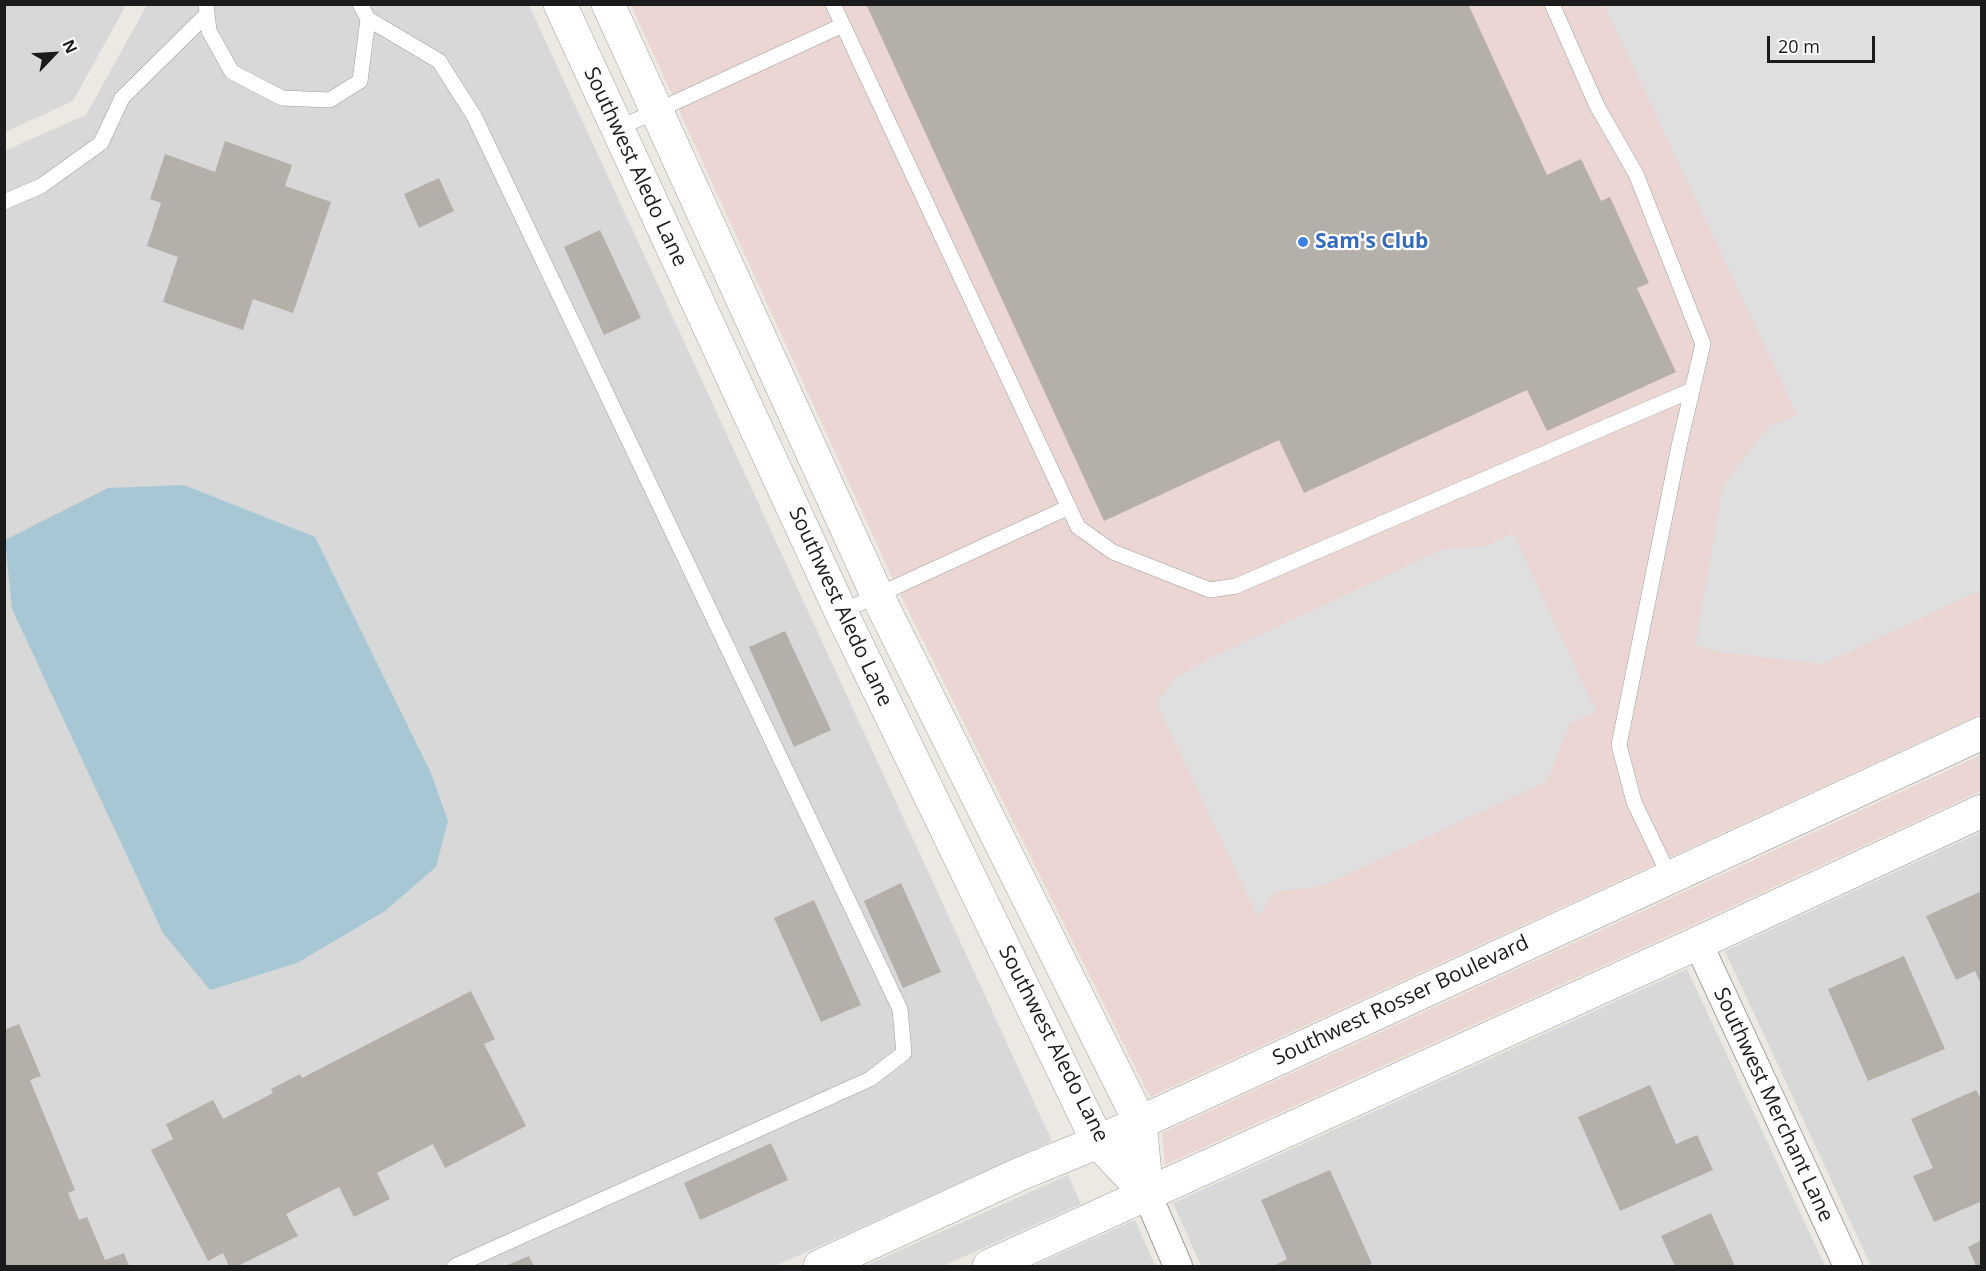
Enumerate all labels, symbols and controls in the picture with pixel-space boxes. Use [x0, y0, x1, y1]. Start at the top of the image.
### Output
north arrow [24, 24, 84, 84]
scale bar [1770, 24, 1878, 62]
text: 20 m [1778, 34, 1820, 58]
text: N [58, 36, 83, 57]
street label: Southwest Aledo Lane [578, 63, 692, 271]
place label: Sam's Club [1315, 229, 1428, 255]
marker: Sam's Club [1296, 235, 1310, 249]
street label: Southwest Aledo Lane [783, 503, 897, 711]
street label: Southwest Rosser Boulevard [1269, 930, 1533, 1072]
street label: Southwest Aledo Lane [993, 942, 1113, 1146]
street label: Southwest Merchant Lane [1708, 984, 1838, 1226]

